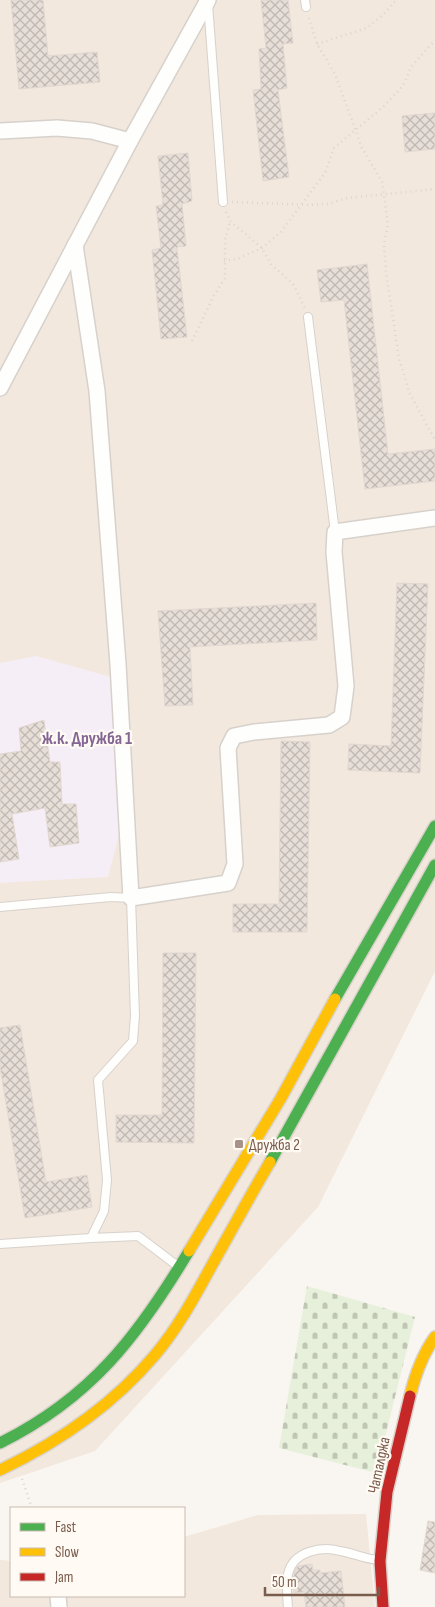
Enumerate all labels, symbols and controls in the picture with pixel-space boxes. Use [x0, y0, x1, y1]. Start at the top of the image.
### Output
district label: ж.к. Дружба 1 [42, 728, 132, 749]
place label: Дружба 2 [249, 1136, 300, 1155]
marker: Дружба 2 [233, 1138, 245, 1150]
street label: Чаталджа [364, 1435, 395, 1495]
legend [10, 1507, 185, 1597]
text: Fast [55, 1518, 77, 1537]
text: Slow [55, 1543, 79, 1562]
scale bar [265, 1564, 379, 1596]
text: Jam [54, 1568, 73, 1587]
text: 50 m [272, 1573, 297, 1592]

